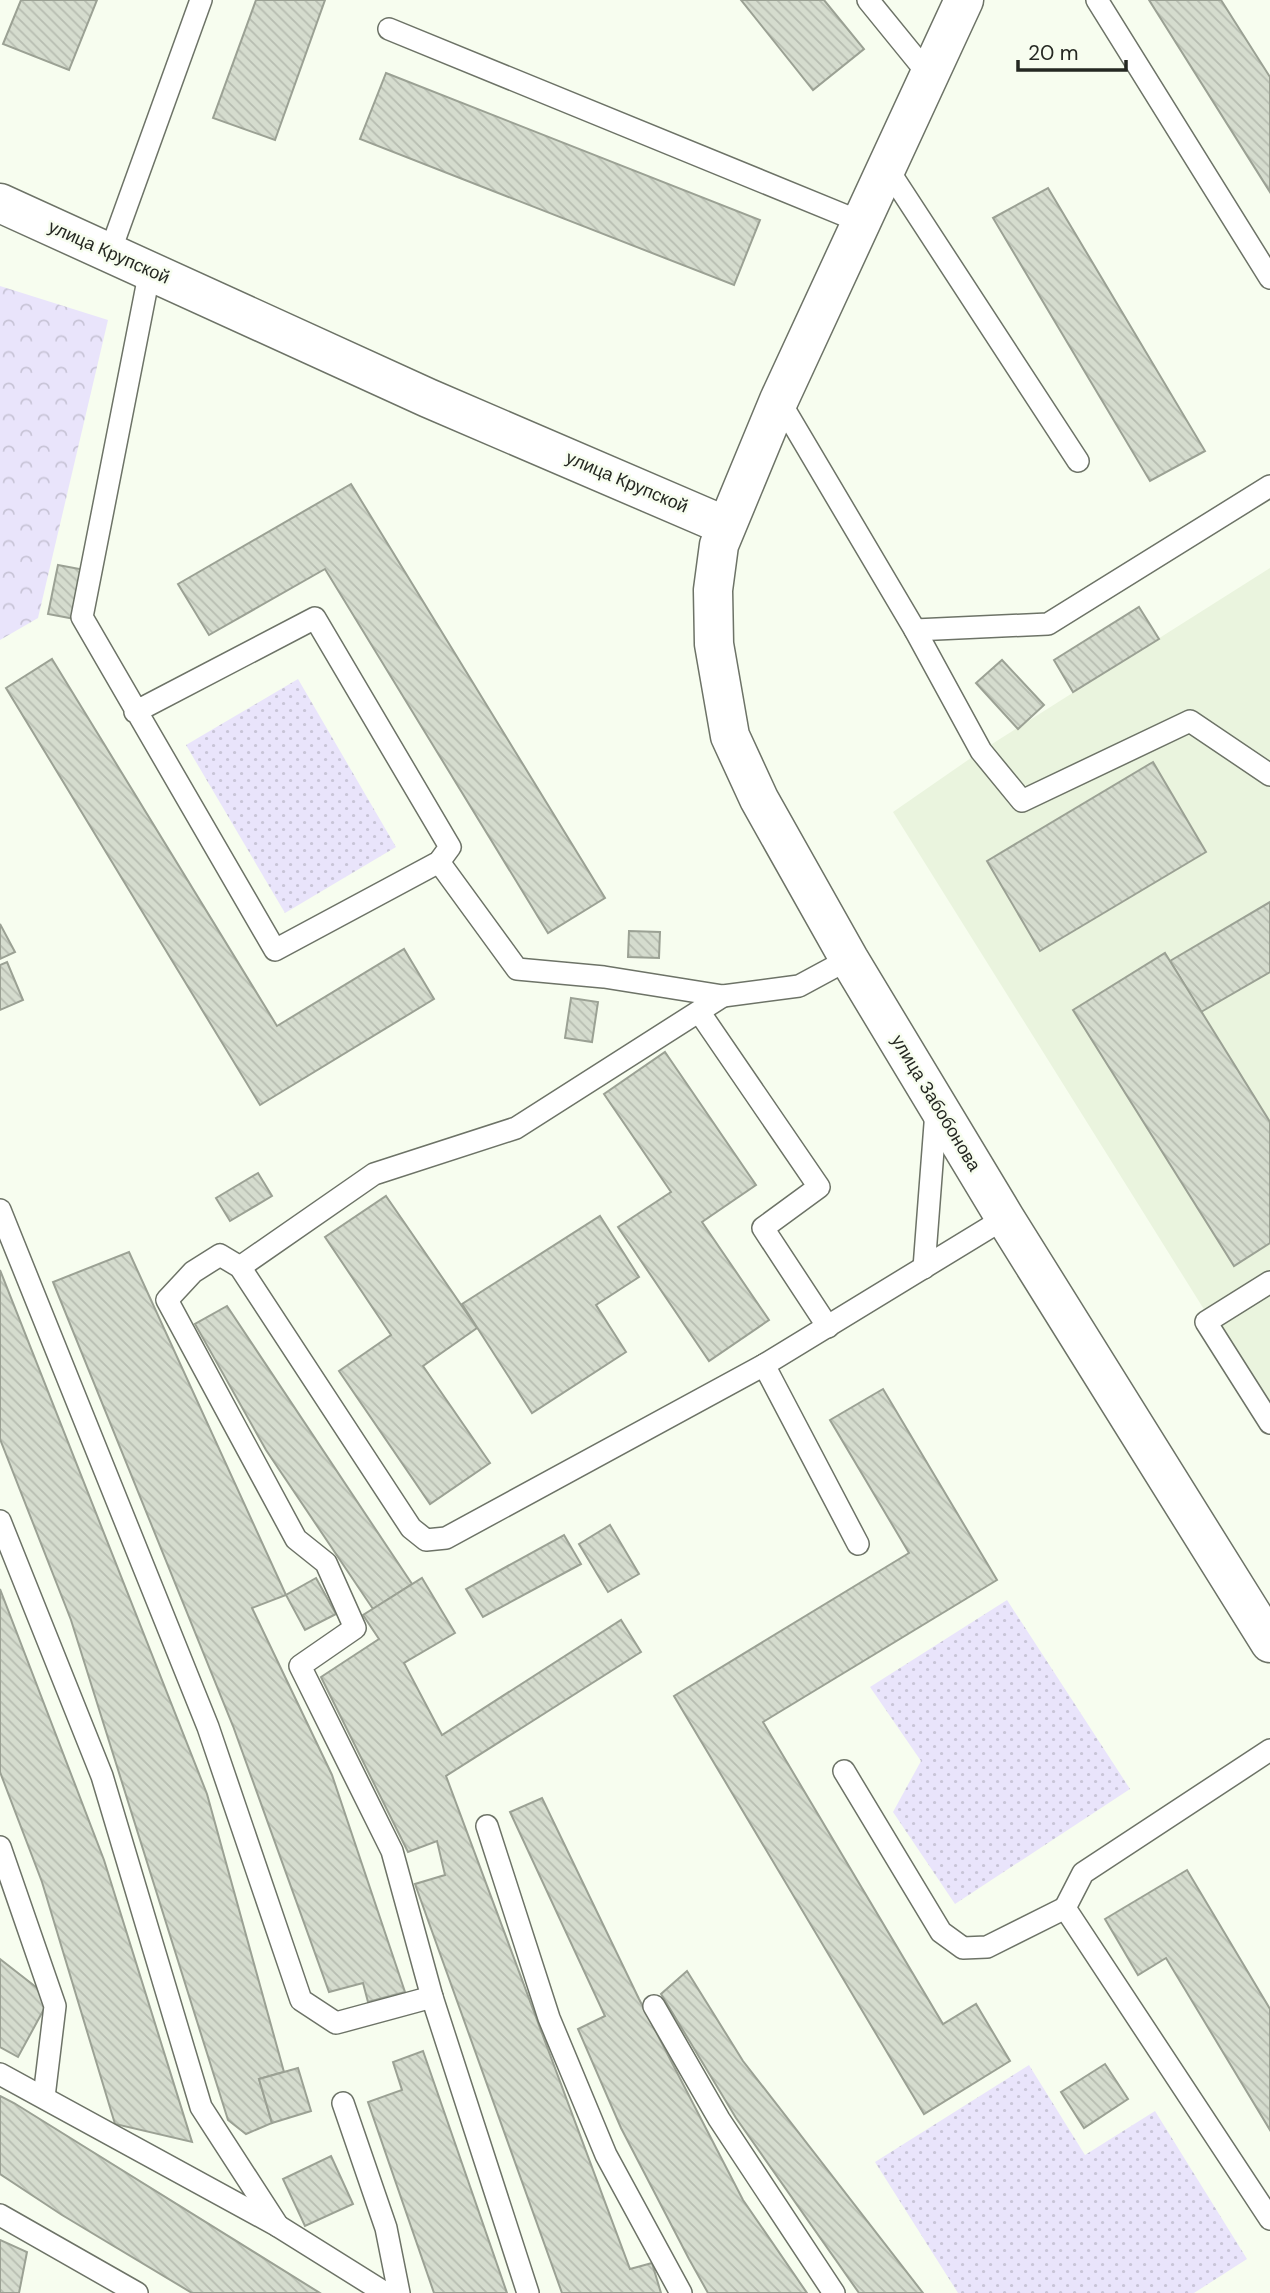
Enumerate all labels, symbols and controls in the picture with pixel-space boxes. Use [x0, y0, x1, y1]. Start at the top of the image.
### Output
scale bar [1018, 28, 1126, 72]
text: 20 m [1028, 39, 1079, 67]
street label: улица Крупской [45, 215, 173, 289]
street label: улица Крупской [562, 445, 692, 519]
street label: улица Забобонова [886, 1030, 987, 1177]

